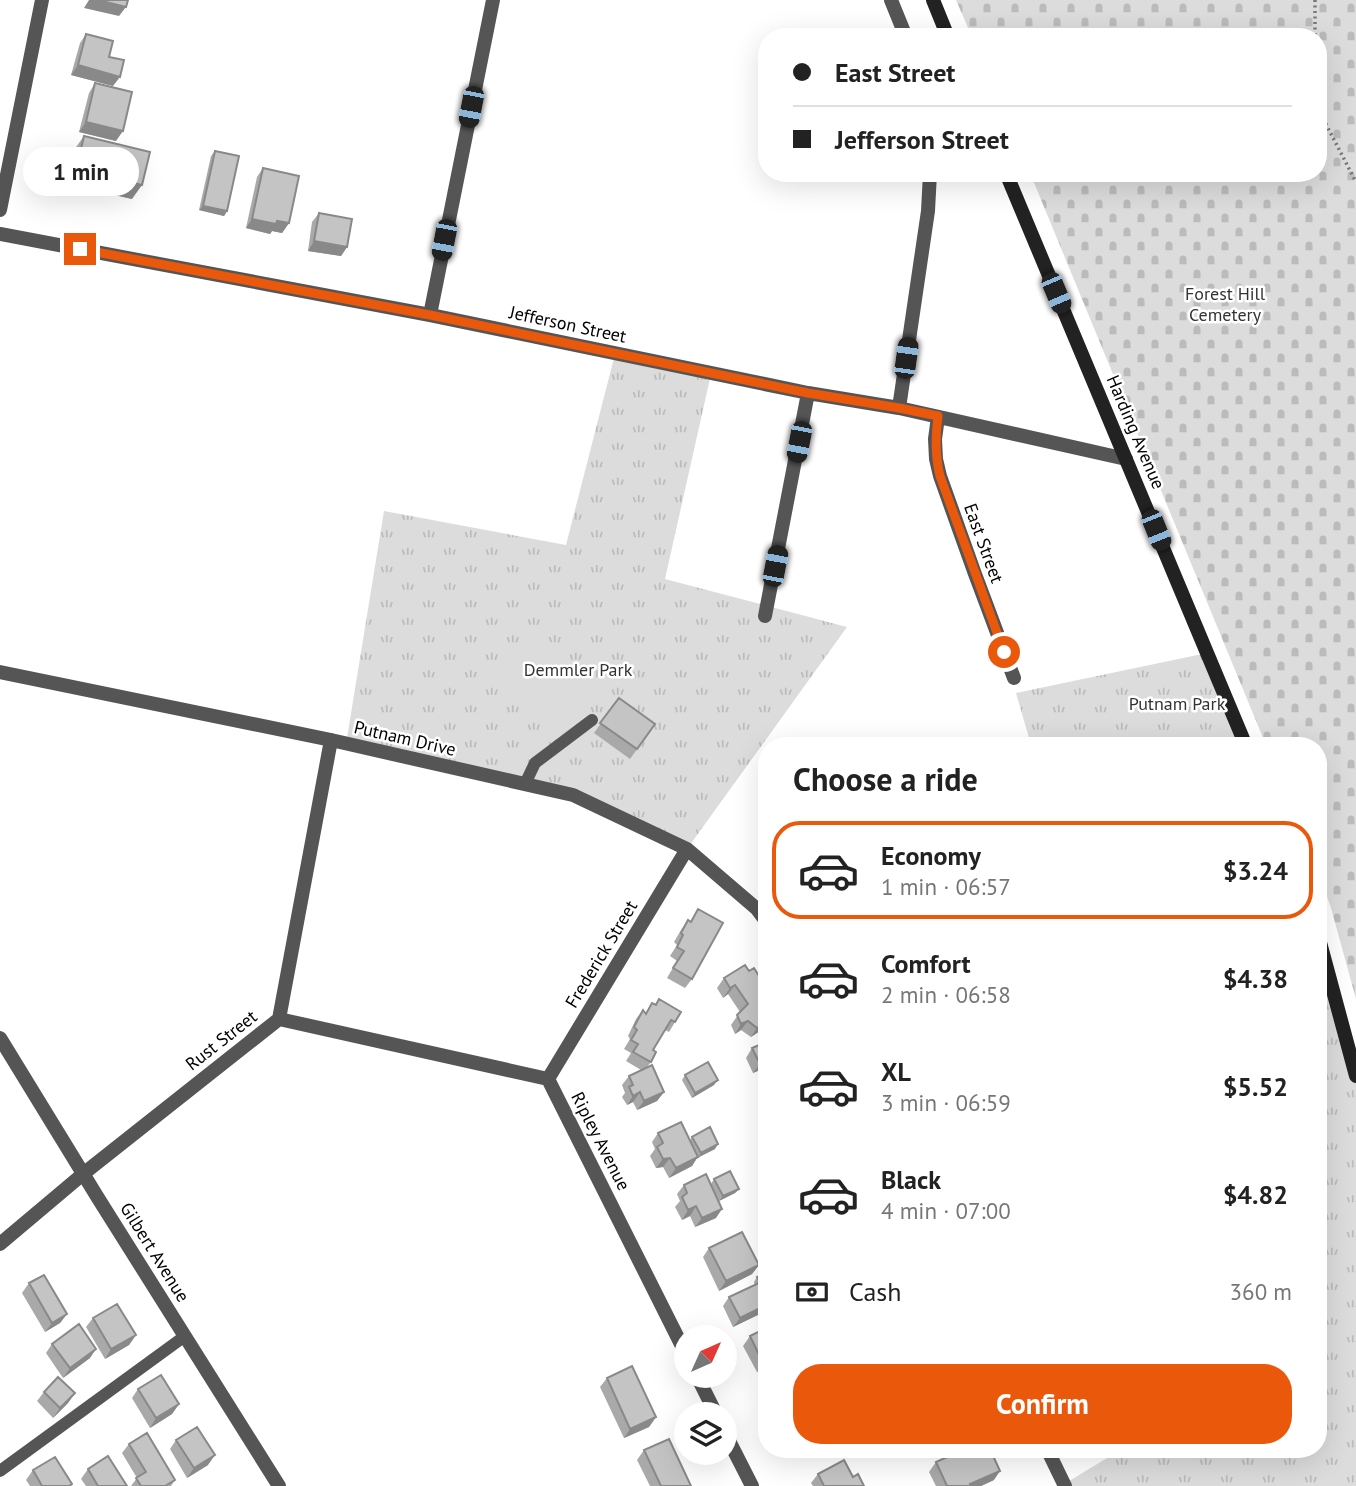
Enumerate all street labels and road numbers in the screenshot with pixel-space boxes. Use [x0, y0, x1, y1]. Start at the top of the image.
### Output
street label: Jefferson Street [507, 300, 628, 348]
street label: Harding Avenue [1102, 372, 1170, 492]
street label: East Street [959, 500, 1009, 586]
street label: Putnam Drive [352, 715, 458, 761]
street label: Frederick Street [560, 896, 642, 1012]
street label: Rust Street [181, 1005, 261, 1075]
street label: Ripley Avenue [566, 1088, 636, 1194]
street label: Gilbert Avenue [115, 1198, 195, 1306]

